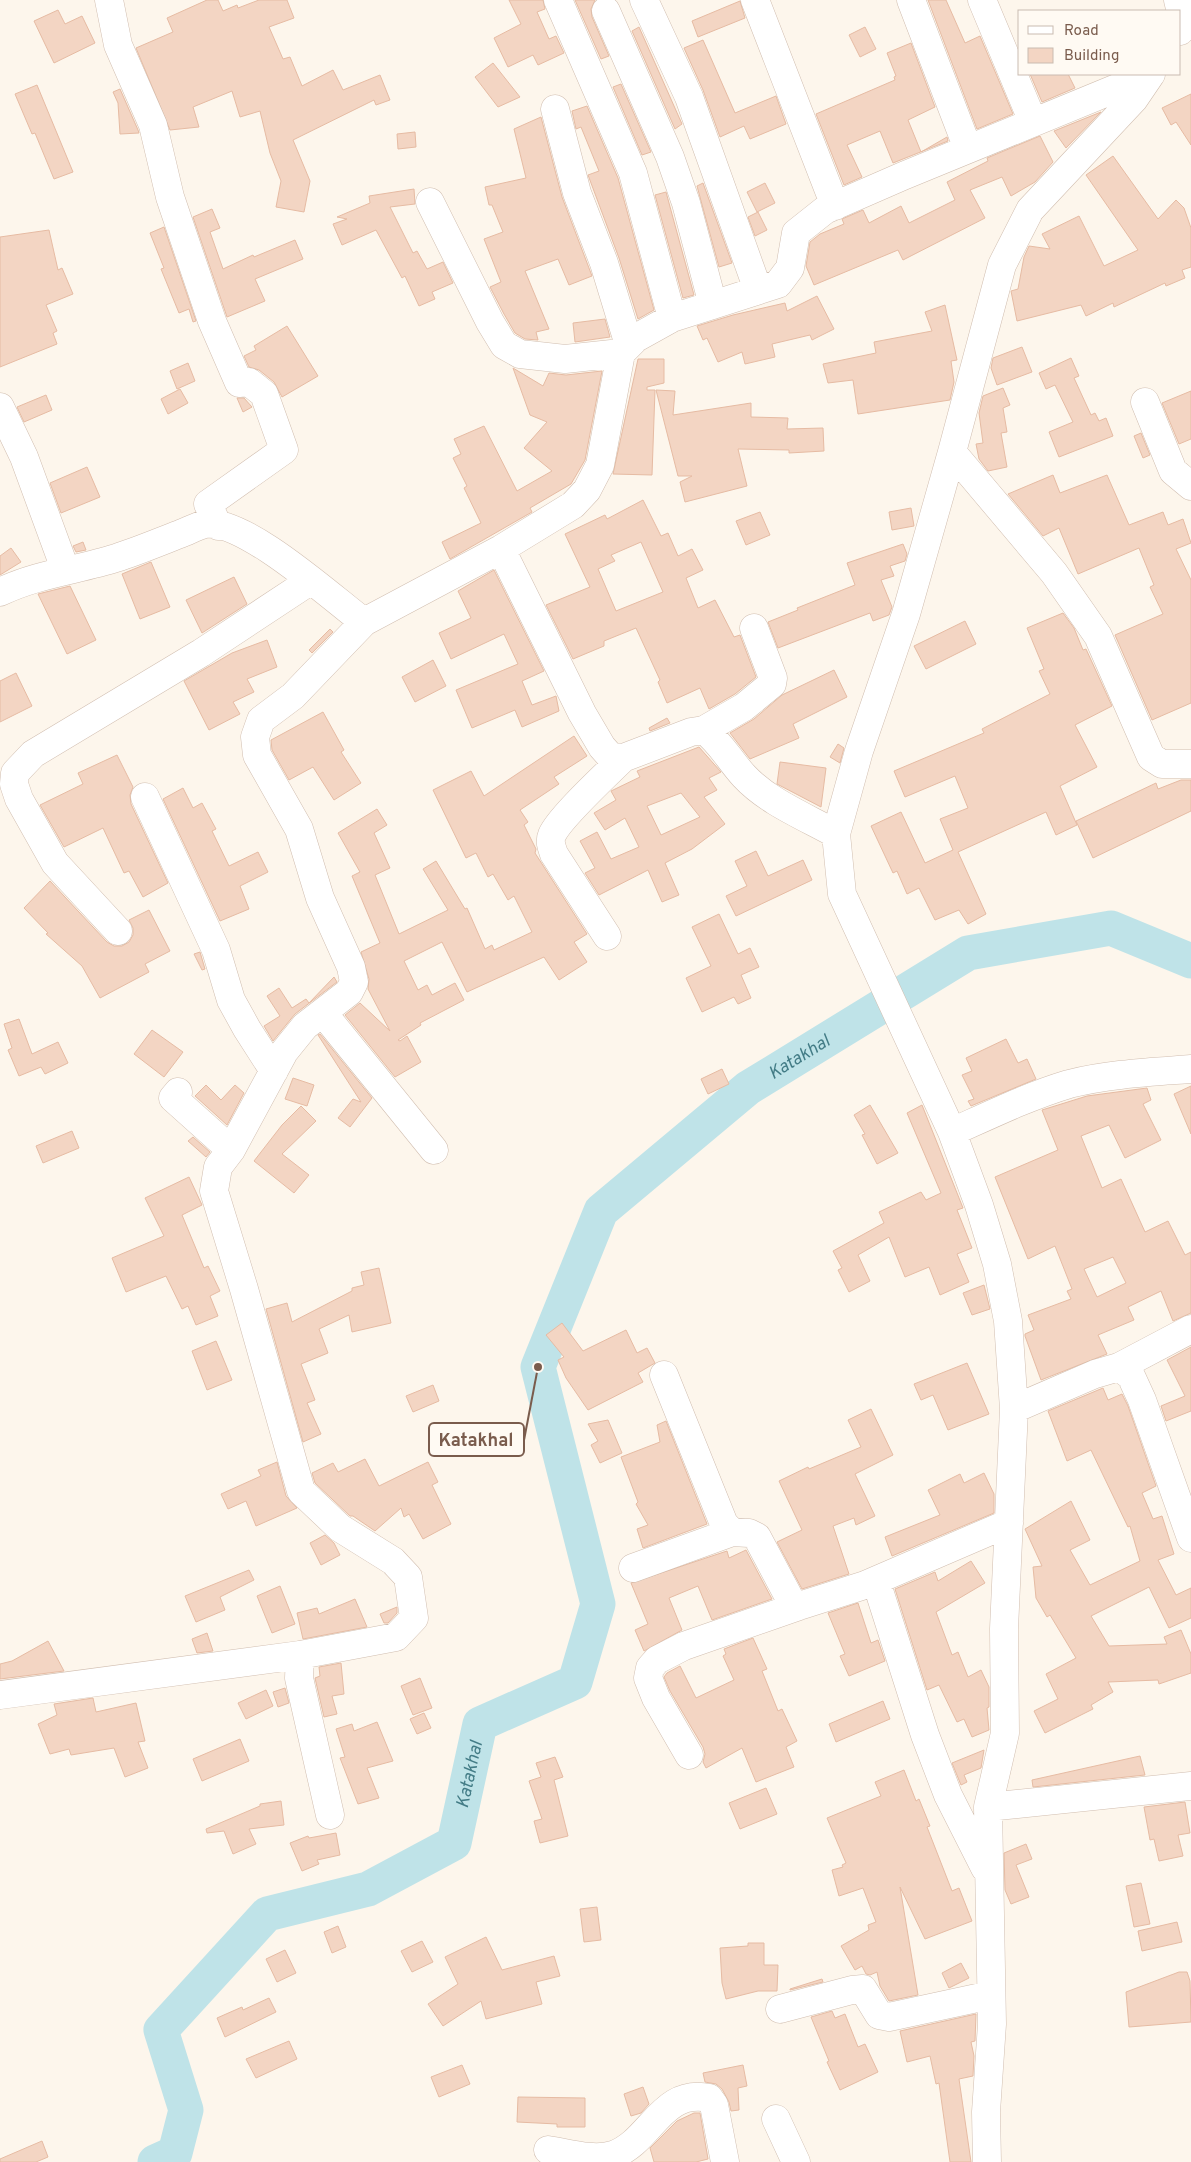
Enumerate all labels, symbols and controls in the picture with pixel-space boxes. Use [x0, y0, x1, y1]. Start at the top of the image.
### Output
legend [1018, 10, 1181, 75]
text: Road [1064, 22, 1099, 41]
text: Building [1064, 47, 1119, 66]
water label: Katakhal [765, 1030, 836, 1086]
callout: Katakhal [429, 1423, 524, 1456]
text: Katakhal [438, 1430, 514, 1453]
water label: Katakhal [452, 1738, 489, 1811]

